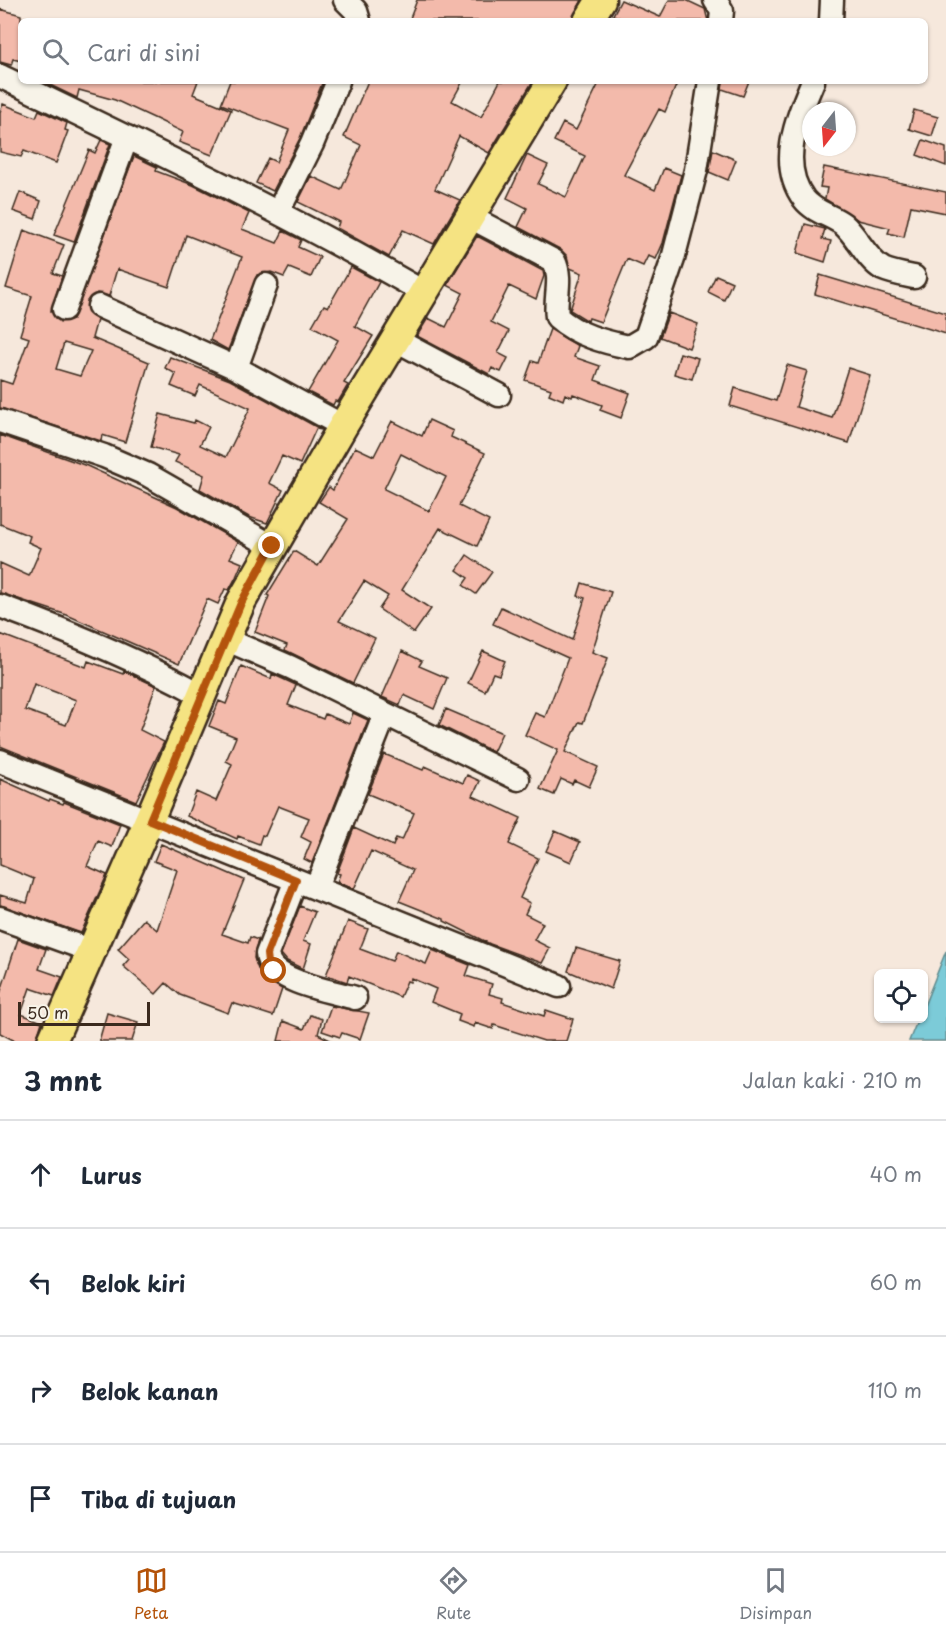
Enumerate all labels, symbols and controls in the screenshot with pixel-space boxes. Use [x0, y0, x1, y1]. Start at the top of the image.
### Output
search box [18, 18, 928, 84]
icon: search [39, 35, 72, 68]
text: Cari di sini [87, 35, 200, 68]
north arrow [802, 102, 856, 156]
route end [258, 532, 284, 558]
route start [260, 957, 286, 983]
map controls [874, 969, 928, 1023]
button: locate [874, 969, 928, 1023]
scale bar [18, 999, 150, 1026]
text: 50 m [27, 1000, 68, 1024]
text: 3 mnt [24, 1061, 102, 1100]
text: Jalan kaki · 210 m [743, 1065, 922, 1095]
icon: ahead [24, 1158, 57, 1191]
text: Lurus [81, 1158, 142, 1191]
text: 40 m [870, 1159, 922, 1189]
icon: left [24, 1266, 57, 1299]
text: Belok kiri [81, 1266, 185, 1299]
text: 60 m [870, 1267, 922, 1297]
icon: right [24, 1374, 57, 1407]
text: Belok kanan [81, 1374, 218, 1407]
text: 110 m [868, 1375, 922, 1405]
icon: arrive [24, 1482, 57, 1515]
text: Tiba di tujuan [81, 1482, 236, 1515]
tab: Peta [134, 1564, 168, 1624]
tab: Rute [436, 1564, 471, 1624]
tab: Disimpan [739, 1564, 812, 1624]

